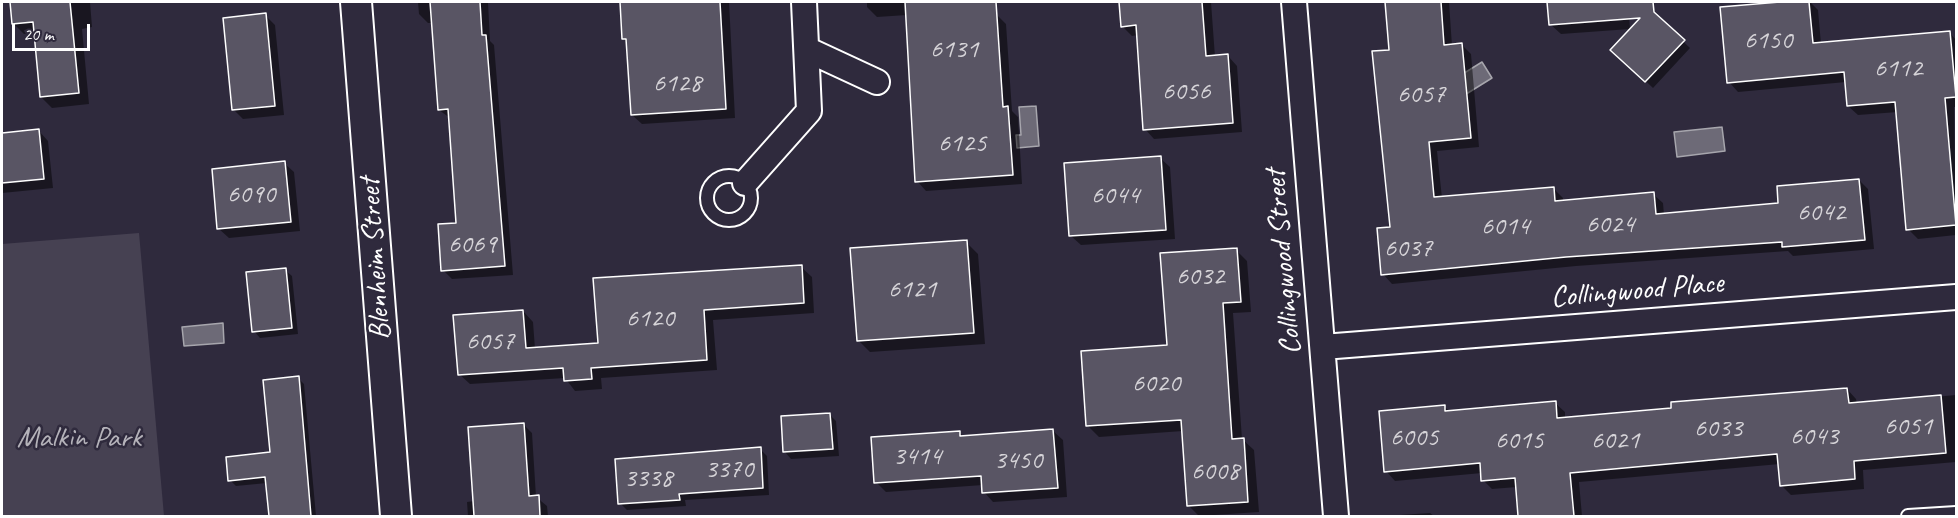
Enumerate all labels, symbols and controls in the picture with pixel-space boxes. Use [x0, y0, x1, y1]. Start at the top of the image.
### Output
scale bar [15, 12, 93, 50]
text: 20 m [23, 23, 54, 45]
house number: 6150 [1744, 25, 1792, 57]
house number: 6131 [930, 34, 978, 66]
house number: 6112 [1874, 53, 1922, 85]
house number: 6128 [653, 68, 701, 100]
house number: 6056 [1162, 76, 1210, 108]
house number: 6057 [1397, 79, 1445, 111]
house number: 6125 [938, 128, 986, 160]
street label: Collingwood Street [1258, 168, 1310, 356]
street label: Blenheim Street [352, 177, 400, 341]
house number: 6090 [227, 179, 275, 211]
house number: 6044 [1091, 180, 1139, 212]
house number: 6042 [1797, 197, 1845, 229]
house number: 6024 [1586, 209, 1634, 241]
house number: 6014 [1481, 211, 1529, 243]
house number: 6069 [448, 229, 496, 261]
house number: 6037 [1384, 233, 1432, 265]
house number: 6032 [1176, 261, 1224, 293]
street label: Collingwood Place [1549, 266, 1725, 316]
house number: 6121 [888, 274, 936, 306]
house number: 6120 [626, 303, 674, 335]
house number: 6057 [466, 326, 514, 358]
house number: 6020 [1132, 368, 1180, 400]
house number: 6051 [1884, 411, 1932, 443]
house number: 6033 [1694, 413, 1742, 445]
park label: Malkin Park [17, 420, 141, 456]
house number: 6043 [1790, 421, 1838, 453]
house number: 6005 [1390, 422, 1438, 454]
house number: 6015 [1495, 425, 1543, 457]
house number: 6021 [1591, 425, 1639, 457]
house number: 3414 [893, 441, 941, 473]
house number: 3450 [994, 445, 1042, 477]
house number: 3370 [705, 454, 753, 486]
house number: 6008 [1191, 456, 1239, 488]
house number: 3338 [624, 463, 672, 495]

